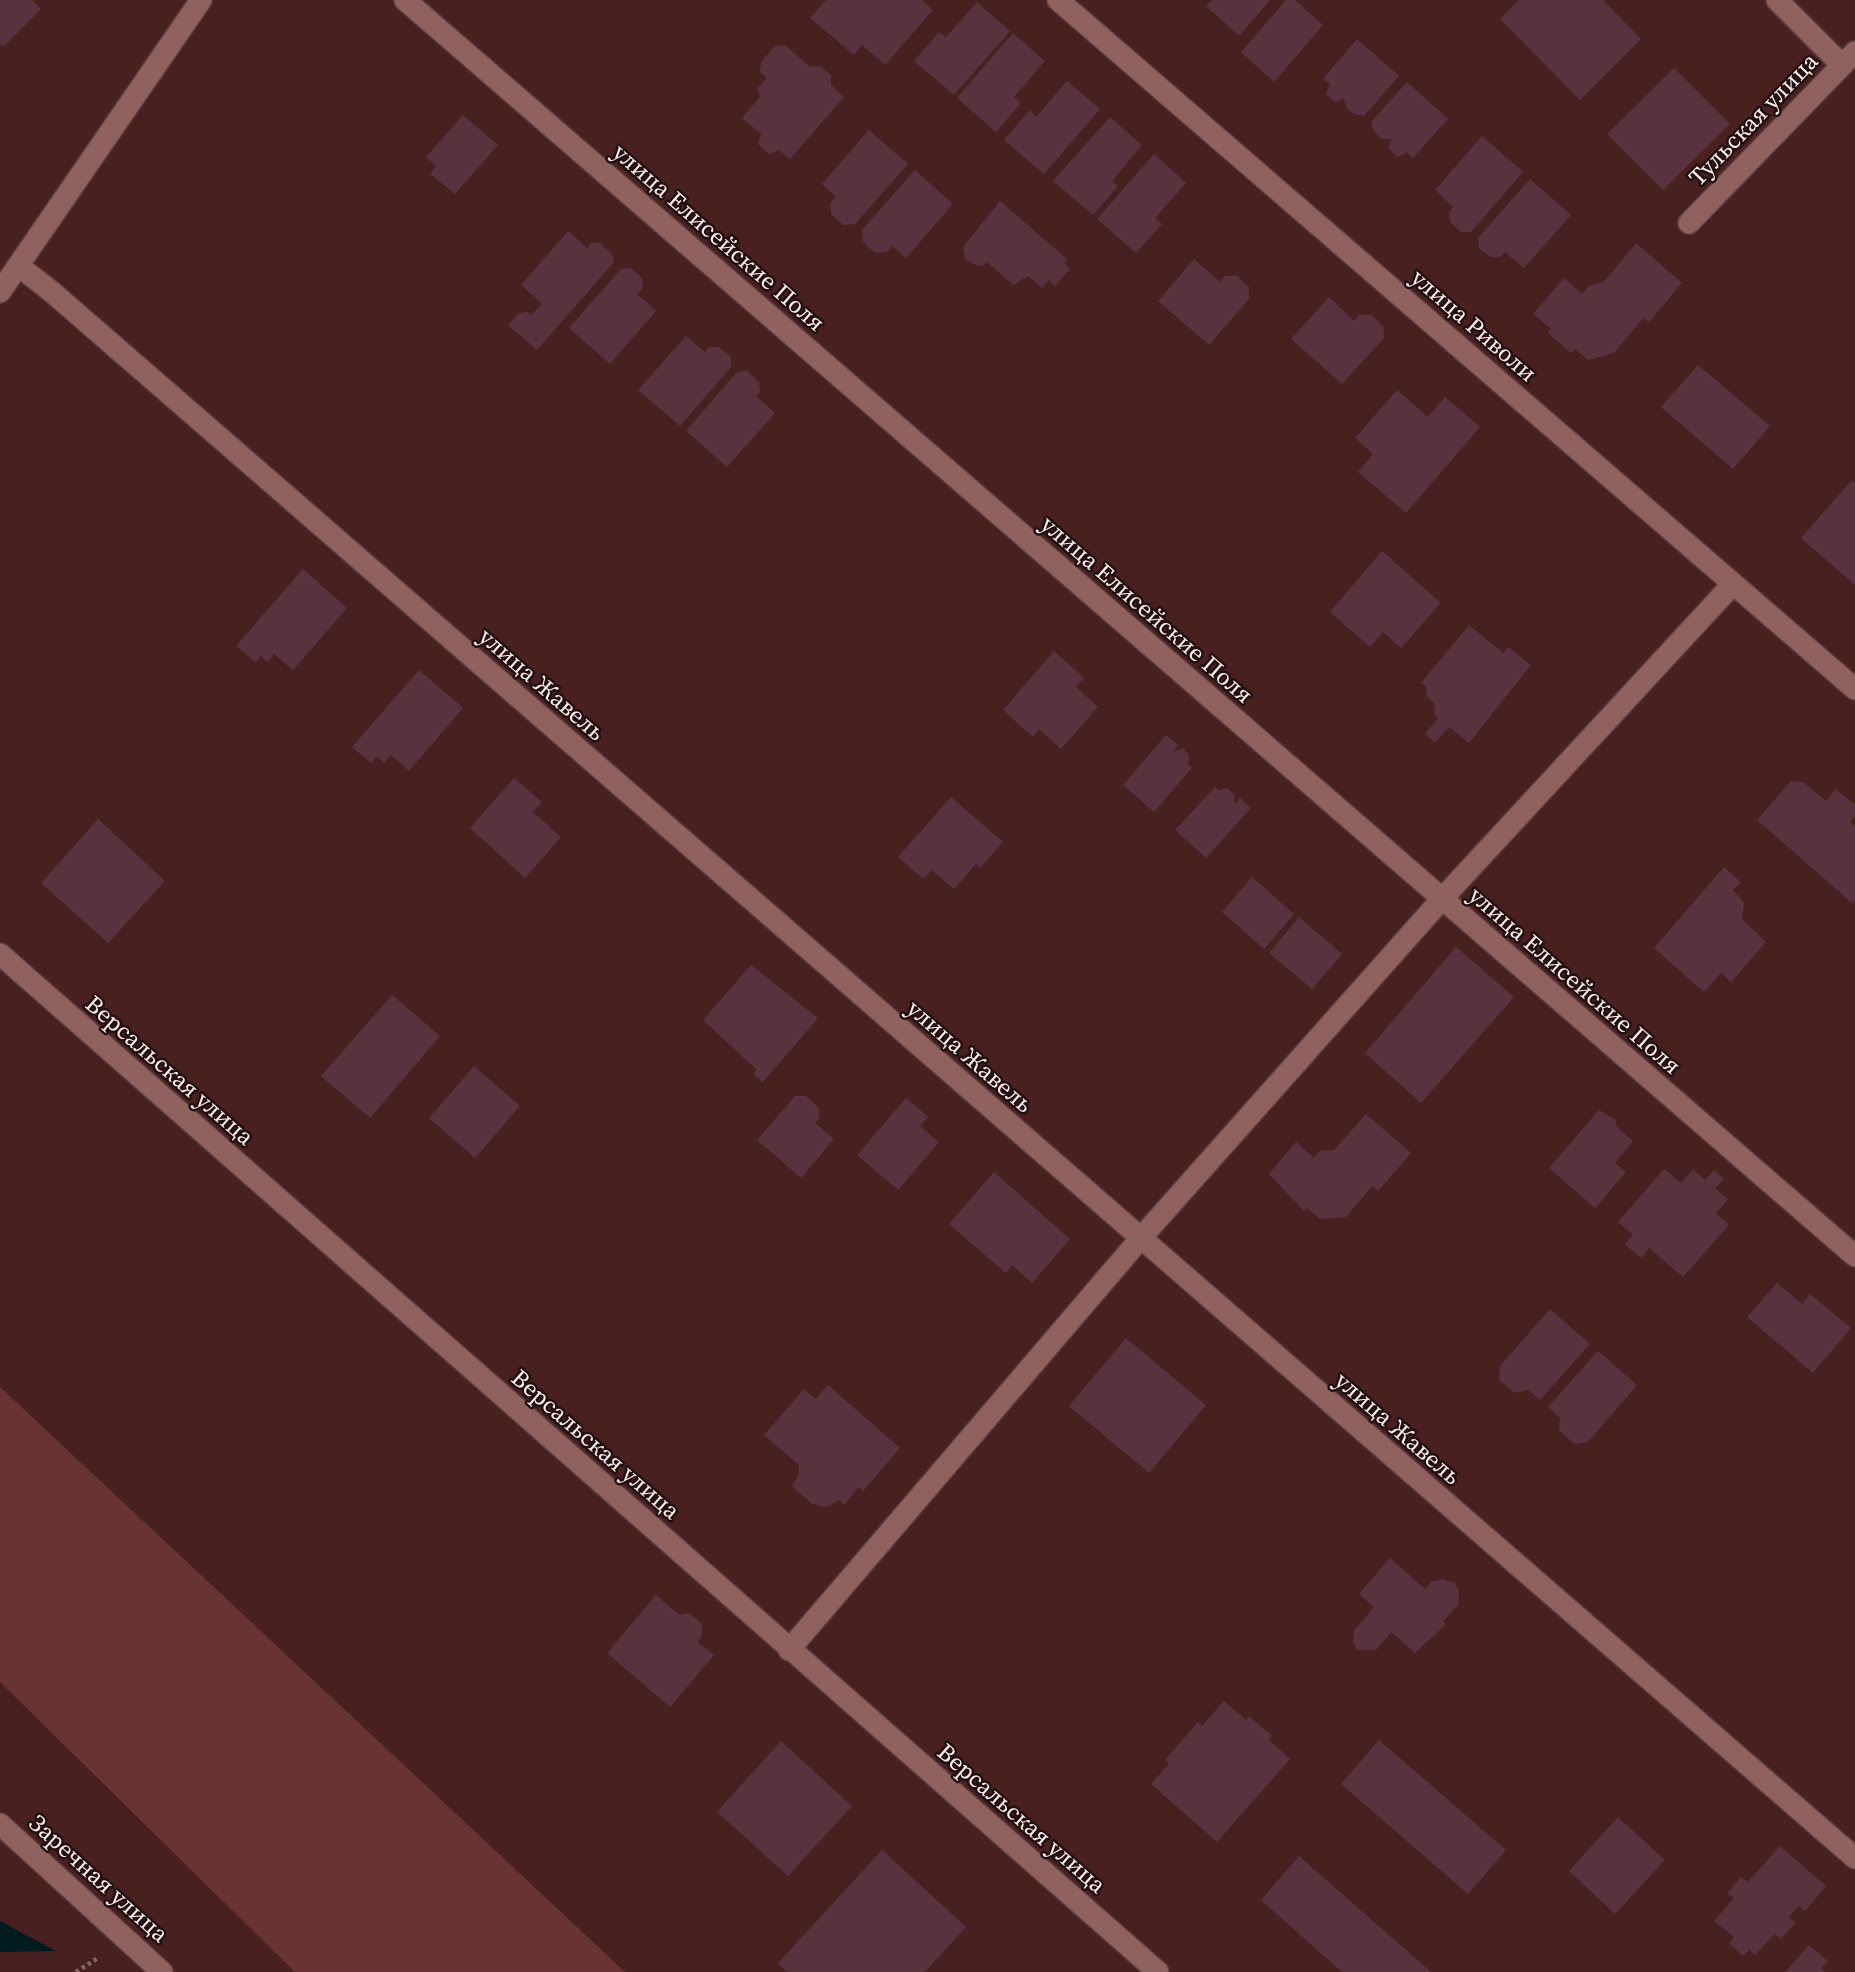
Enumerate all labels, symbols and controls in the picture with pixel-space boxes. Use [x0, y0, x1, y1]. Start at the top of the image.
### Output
street label: Тульская улица [1681, 45, 1826, 193]
street label: улица Елисейские Поля [606, 136, 832, 338]
street label: улица Риволи [1404, 261, 1544, 389]
street label: улица Елисейские Поля [1034, 508, 1260, 710]
street label: улица Жавель [472, 620, 612, 748]
street label: улица Елисейские Поля [1462, 879, 1688, 1081]
street label: Версальская улица [79, 987, 262, 1153]
street label: улица Жавель [900, 992, 1040, 1120]
street label: Версальская улица [505, 1361, 688, 1527]
street label: улица Жавель [1328, 1364, 1468, 1492]
street label: Версальская улица [931, 1735, 1114, 1901]
street label: Заречная улица [22, 1806, 177, 1950]

